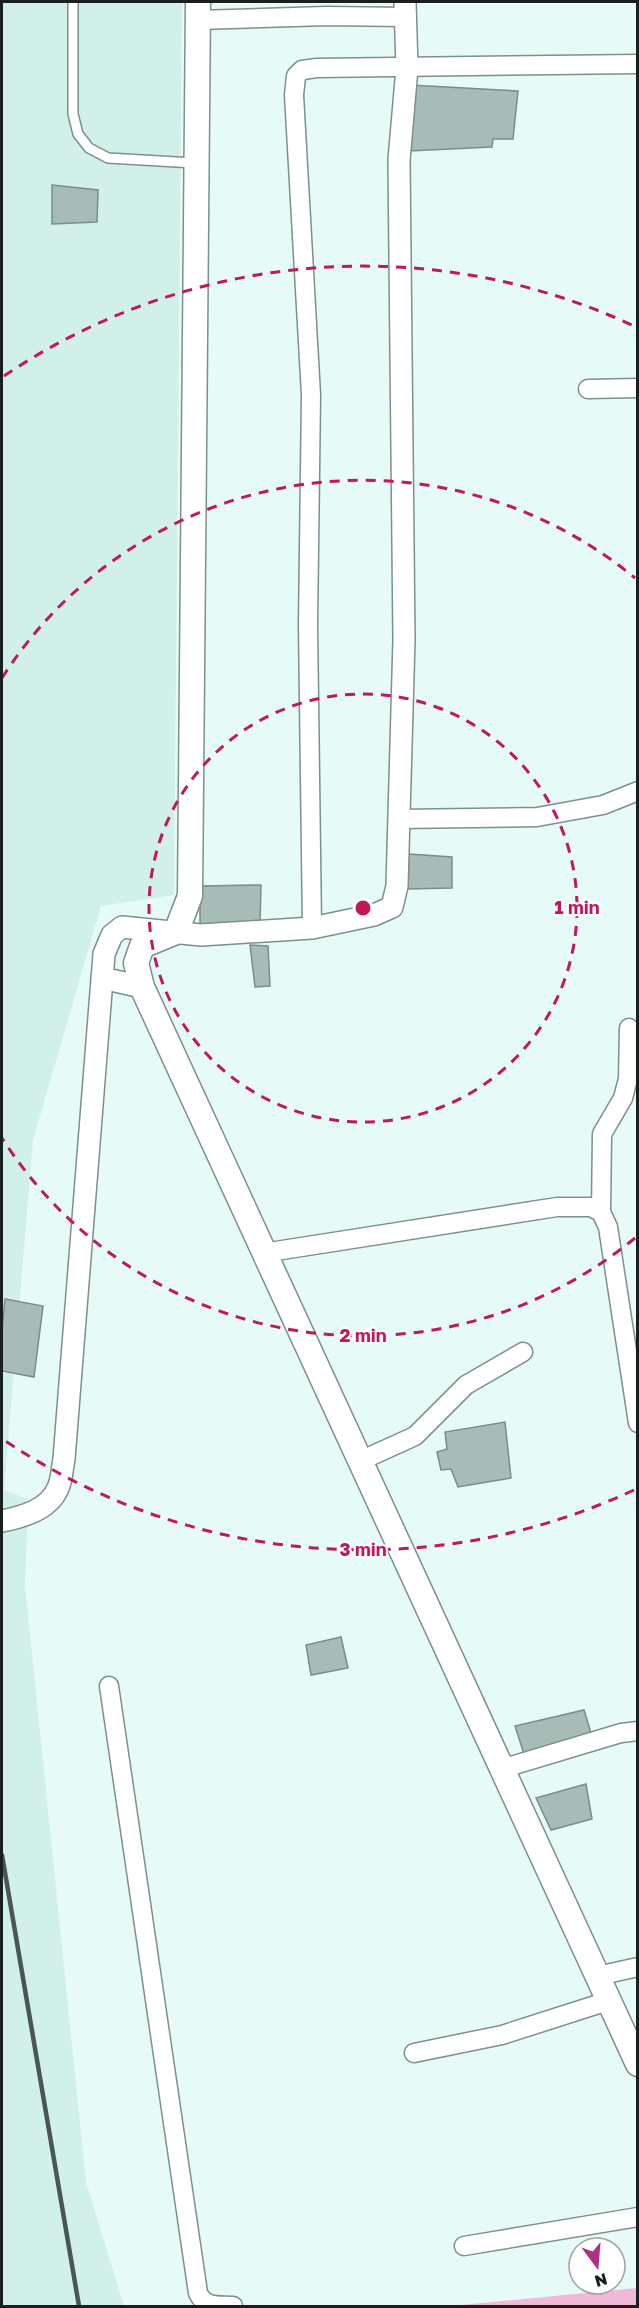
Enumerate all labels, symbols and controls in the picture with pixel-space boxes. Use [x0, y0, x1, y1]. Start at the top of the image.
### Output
text: 1 min [554, 896, 600, 918]
centre of rings [353, 898, 373, 918]
text: 2 min [339, 1324, 387, 1346]
text: 3 min [339, 1538, 387, 1560]
north arrow [567, 2236, 627, 2296]
text: N [593, 2269, 610, 2292]

